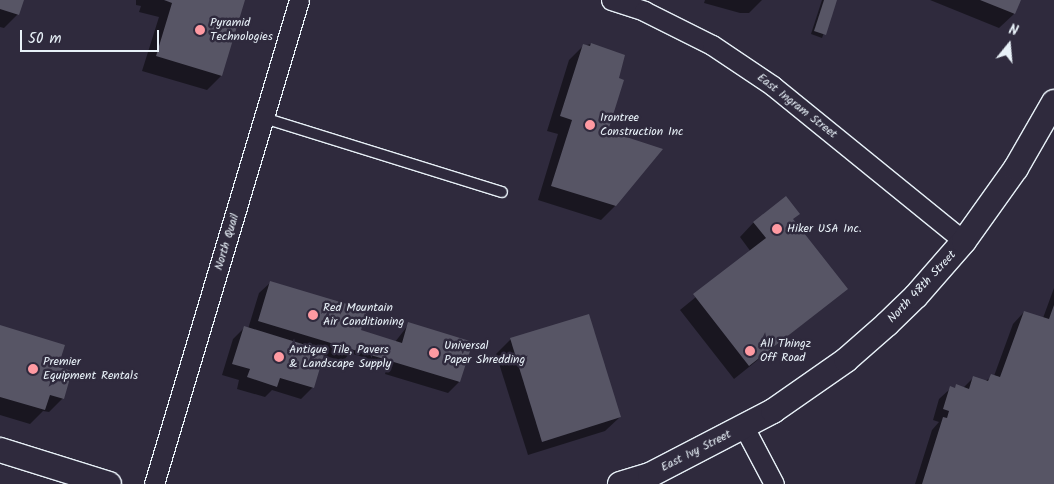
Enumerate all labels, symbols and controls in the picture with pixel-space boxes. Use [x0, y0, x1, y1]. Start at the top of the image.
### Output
place label: Pyramid Technologies [210, 16, 273, 44]
text: N [1006, 19, 1021, 42]
scale bar [22, 20, 161, 52]
north arrow [984, 20, 1034, 70]
marker: Pyramid Technologies [194, 24, 206, 36]
text: 50 m [28, 27, 62, 51]
street label: East Ingram Street [754, 70, 840, 142]
place label: Irontree Construction Inc [600, 111, 683, 139]
marker: Irontree Construction Inc [584, 119, 596, 131]
street label: North Quail [212, 212, 242, 272]
place label: Hiker USA Inc. [787, 222, 862, 236]
marker: Hiker USA Inc. [771, 223, 783, 235]
street label: North 48th Street [885, 248, 959, 326]
place label: Red Mountain Air Conditioning [323, 301, 404, 329]
marker: Red Mountain Air Conditioning [307, 309, 319, 321]
place label: All Thingz Off Road [760, 337, 811, 365]
place label: Universal Paper Shredding [444, 339, 525, 367]
place label: Antique Tile, Pavers & Landscape Supply [289, 343, 391, 371]
marker: All Thingz Off Road [744, 345, 756, 357]
marker: Universal Paper Shredding [428, 347, 440, 359]
marker: Antique Tile, Pavers & Landscape Supply [273, 351, 285, 363]
place label: Premier Equipment Rentals [43, 355, 138, 383]
marker: Premier Equipment Rentals [27, 363, 39, 375]
street label: East Ivy Street [658, 427, 734, 475]

